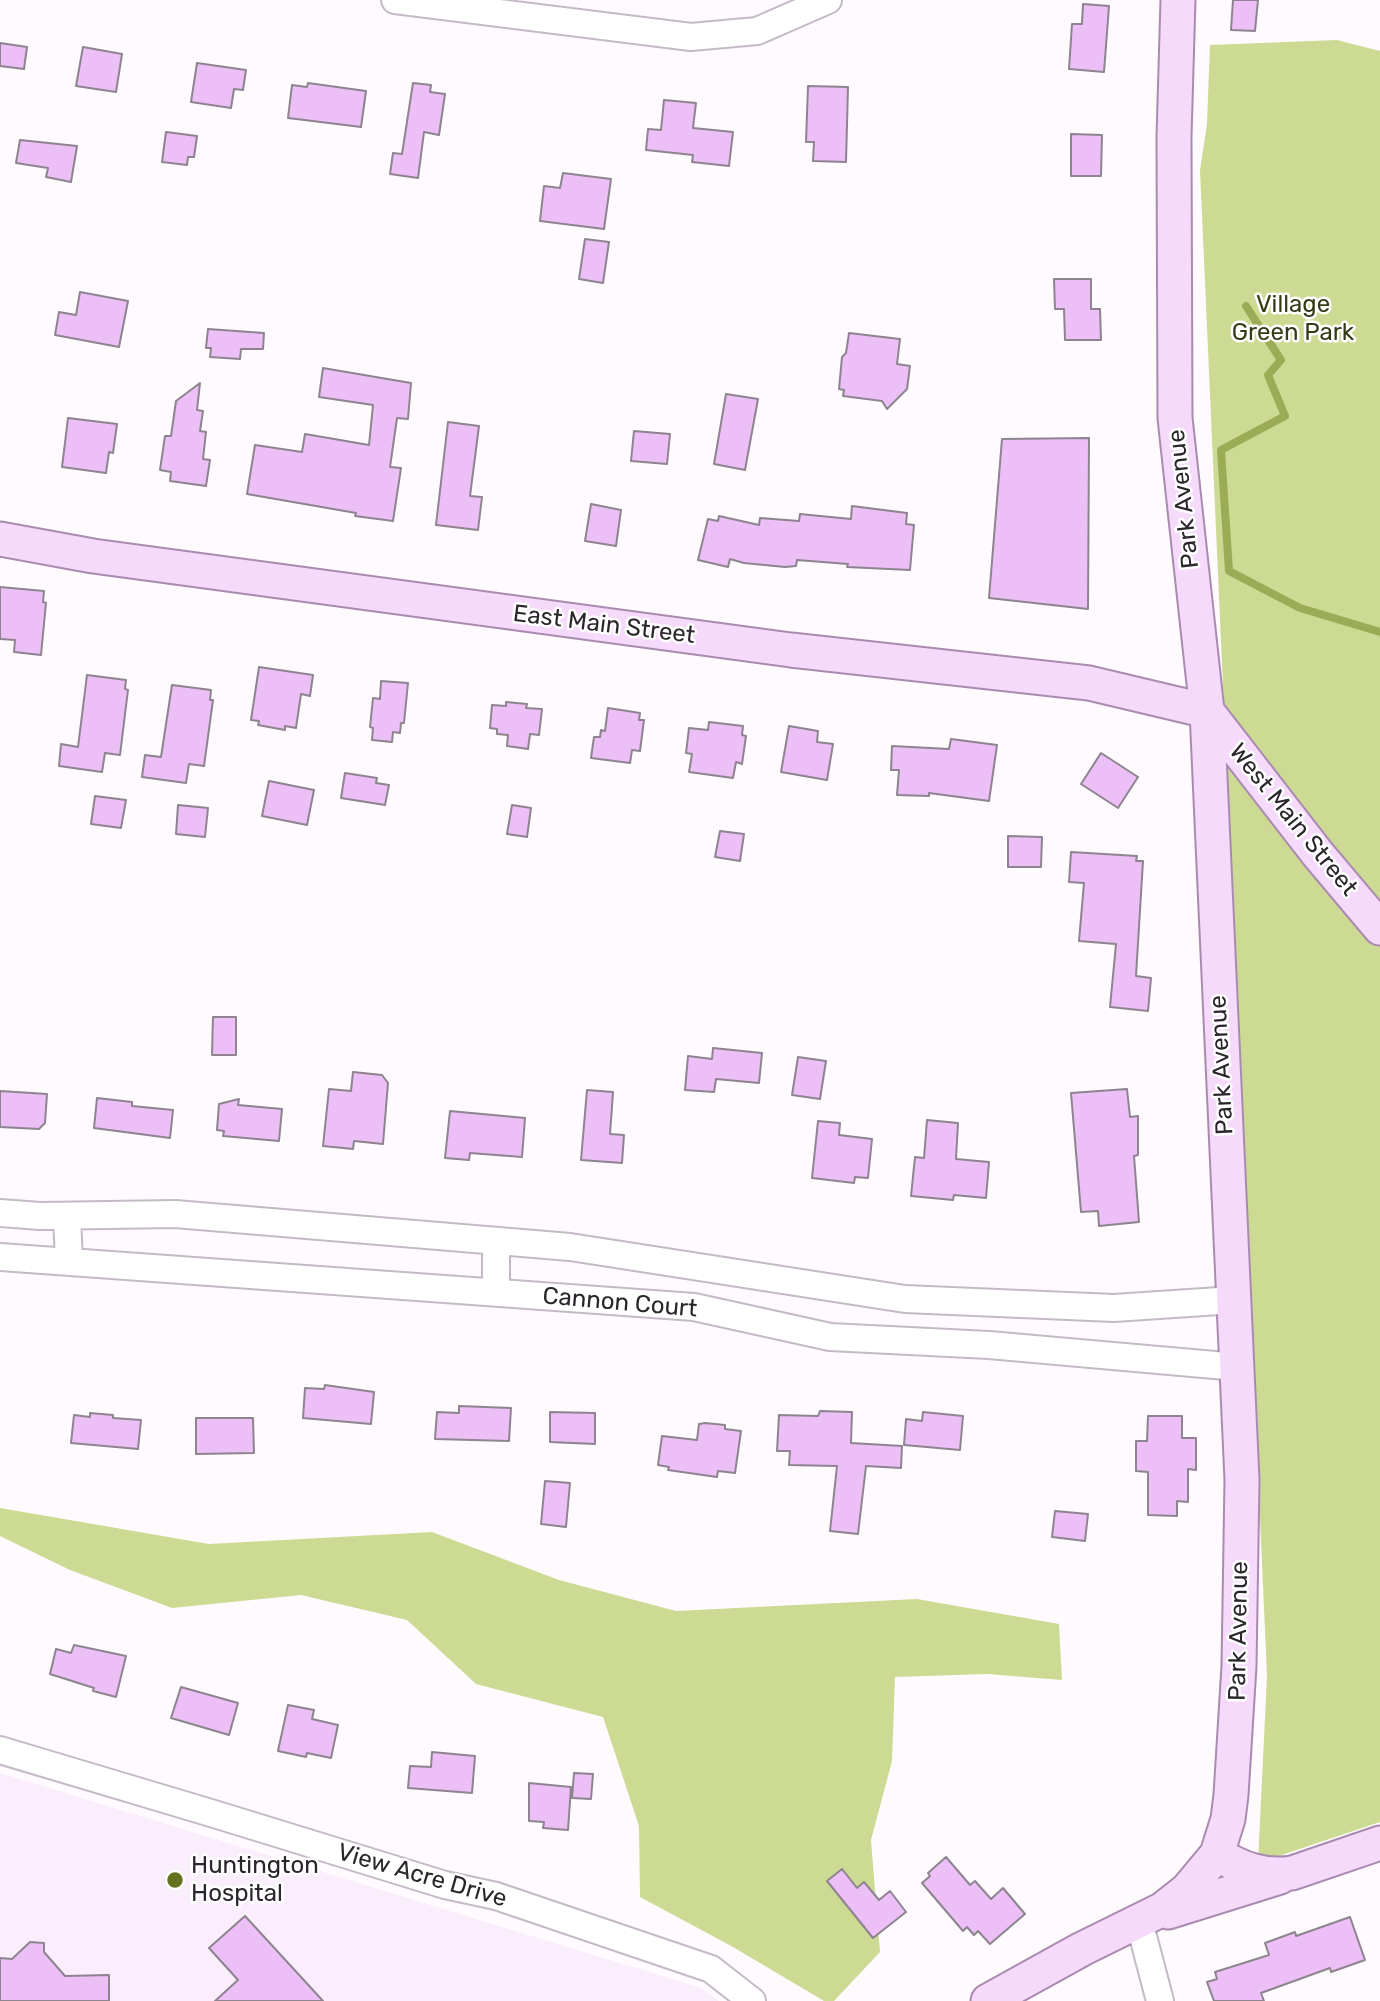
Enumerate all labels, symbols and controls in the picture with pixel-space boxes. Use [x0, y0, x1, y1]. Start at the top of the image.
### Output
park label: Village Green Park [1232, 291, 1354, 347]
street label: Park Avenue [1162, 428, 1206, 570]
street label: East Main Street [511, 600, 697, 650]
street label: West Main Street [1223, 738, 1363, 902]
street label: Park Avenue [1204, 994, 1240, 1136]
street label: Cannon Court [541, 1282, 699, 1324]
street label: Park Avenue [1223, 1561, 1255, 1701]
street label: View Acre Drive [334, 1838, 510, 1914]
place label: Huntington Hospital [191, 1852, 319, 1908]
marker: Huntington Hospital [165, 1870, 185, 1890]

